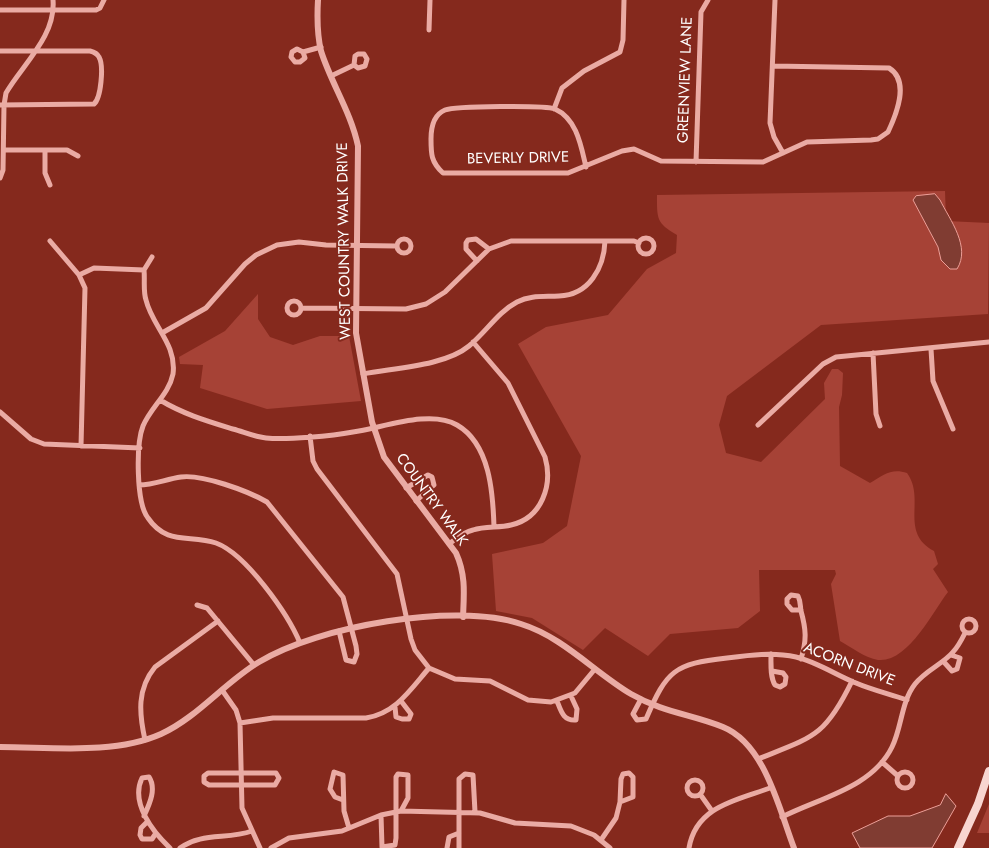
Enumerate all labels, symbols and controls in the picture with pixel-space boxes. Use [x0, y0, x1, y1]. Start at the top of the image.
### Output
street label: GREENVIEW LANE [675, 17, 697, 143]
street label: WEST COUNTRY WALK DRIVE [334, 142, 356, 340]
street label: BEVERLY DRIVE [467, 149, 569, 169]
street label: COUNTRY WALK [391, 450, 471, 550]
street label: ACORN DRIVE [801, 639, 897, 691]

